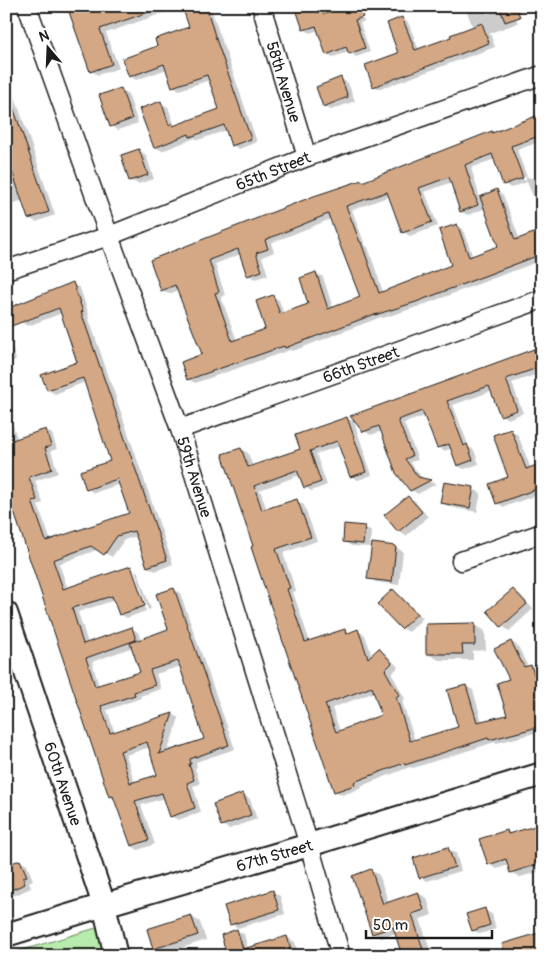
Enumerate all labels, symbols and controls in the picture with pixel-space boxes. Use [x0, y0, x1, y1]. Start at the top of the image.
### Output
north arrow [22, 22, 72, 72]
text: N [37, 27, 51, 46]
street label: 58th Avenue [261, 39, 305, 125]
street label: 65th Street [233, 147, 314, 195]
street label: 66th Street [320, 342, 402, 388]
street label: 59th Avenue [172, 434, 216, 520]
street label: 60th Avenue [39, 740, 86, 828]
street label: 67th Street [234, 835, 316, 877]
scale bar [366, 907, 492, 939]
text: 50 m [373, 916, 408, 935]

